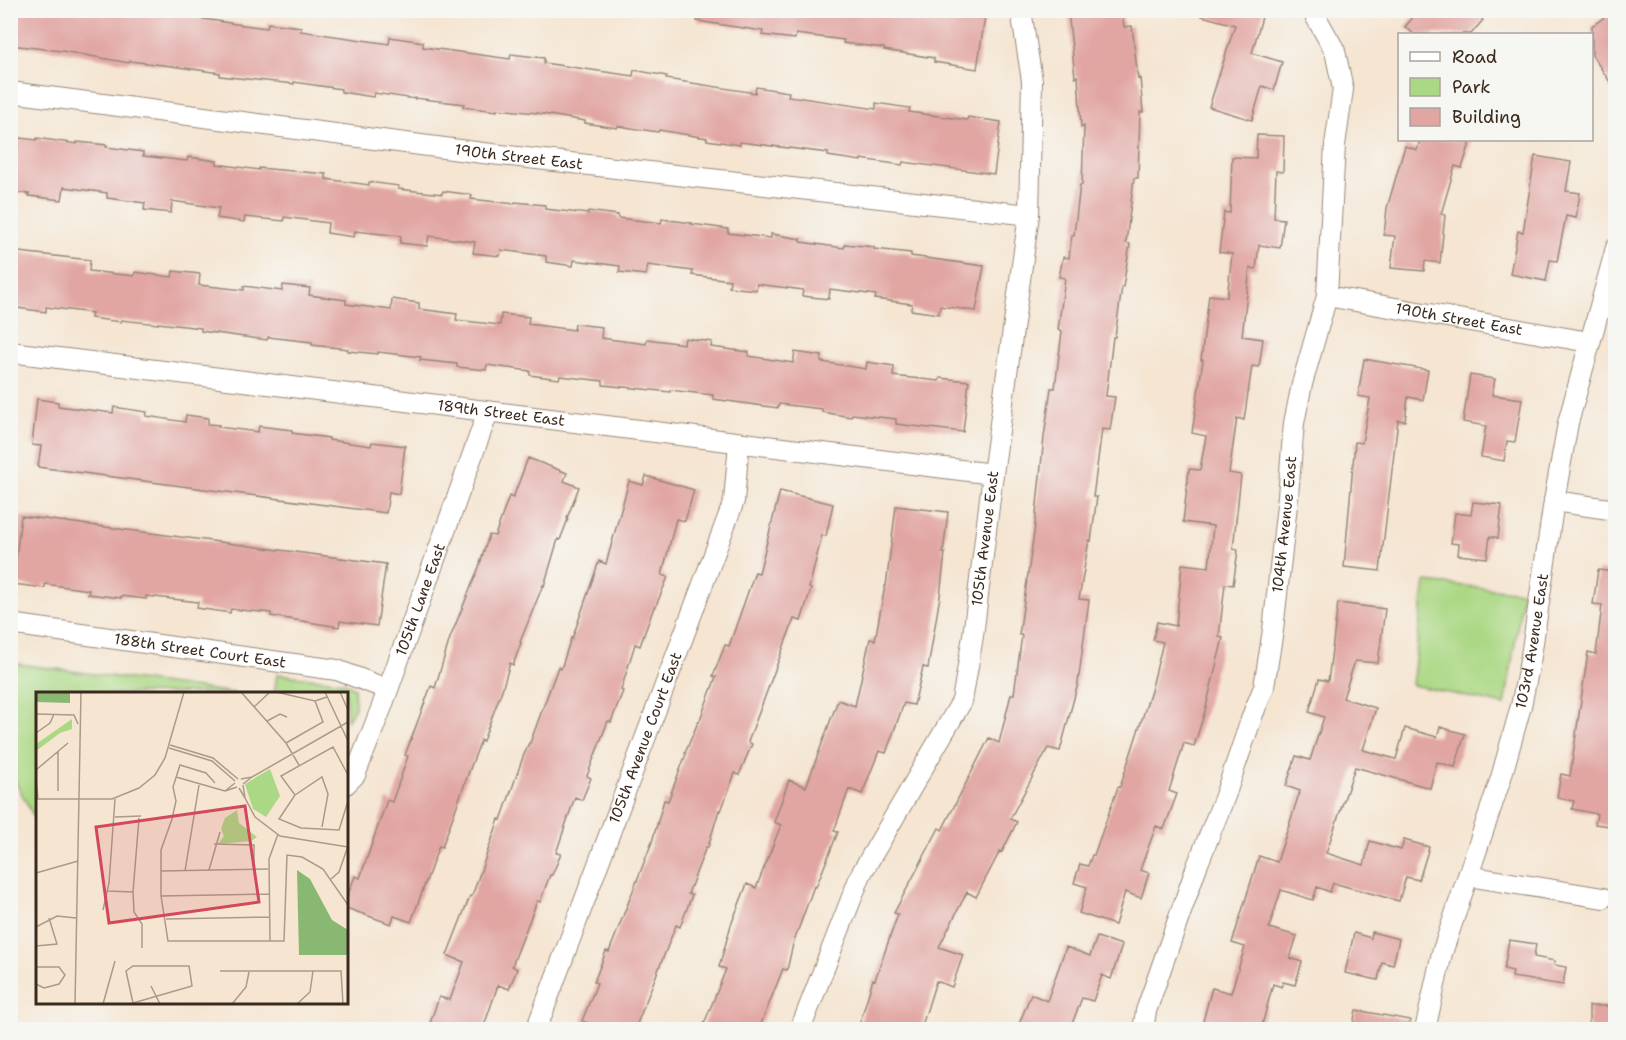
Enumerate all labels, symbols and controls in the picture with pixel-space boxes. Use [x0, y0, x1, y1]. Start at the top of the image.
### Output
legend [1398, 33, 1593, 141]
text: Road [1452, 45, 1497, 69]
text: Park [1452, 75, 1491, 99]
text: Building [1452, 105, 1521, 129]
street label: 190th Street East [454, 139, 584, 174]
street label: 190th Street East [1394, 298, 1524, 340]
street label: 189th Street East [436, 395, 566, 431]
street label: 104th Avenue East [1267, 455, 1301, 594]
street label: 105th Avenue East [967, 470, 1003, 607]
street label: 105th Lane East [391, 540, 450, 659]
street label: 103rd Avenue East [1511, 572, 1553, 711]
street label: 188th Street Court East [113, 629, 287, 673]
street label: 105th Avenue Court East [604, 649, 687, 826]
inset map [36, 692, 348, 1004]

